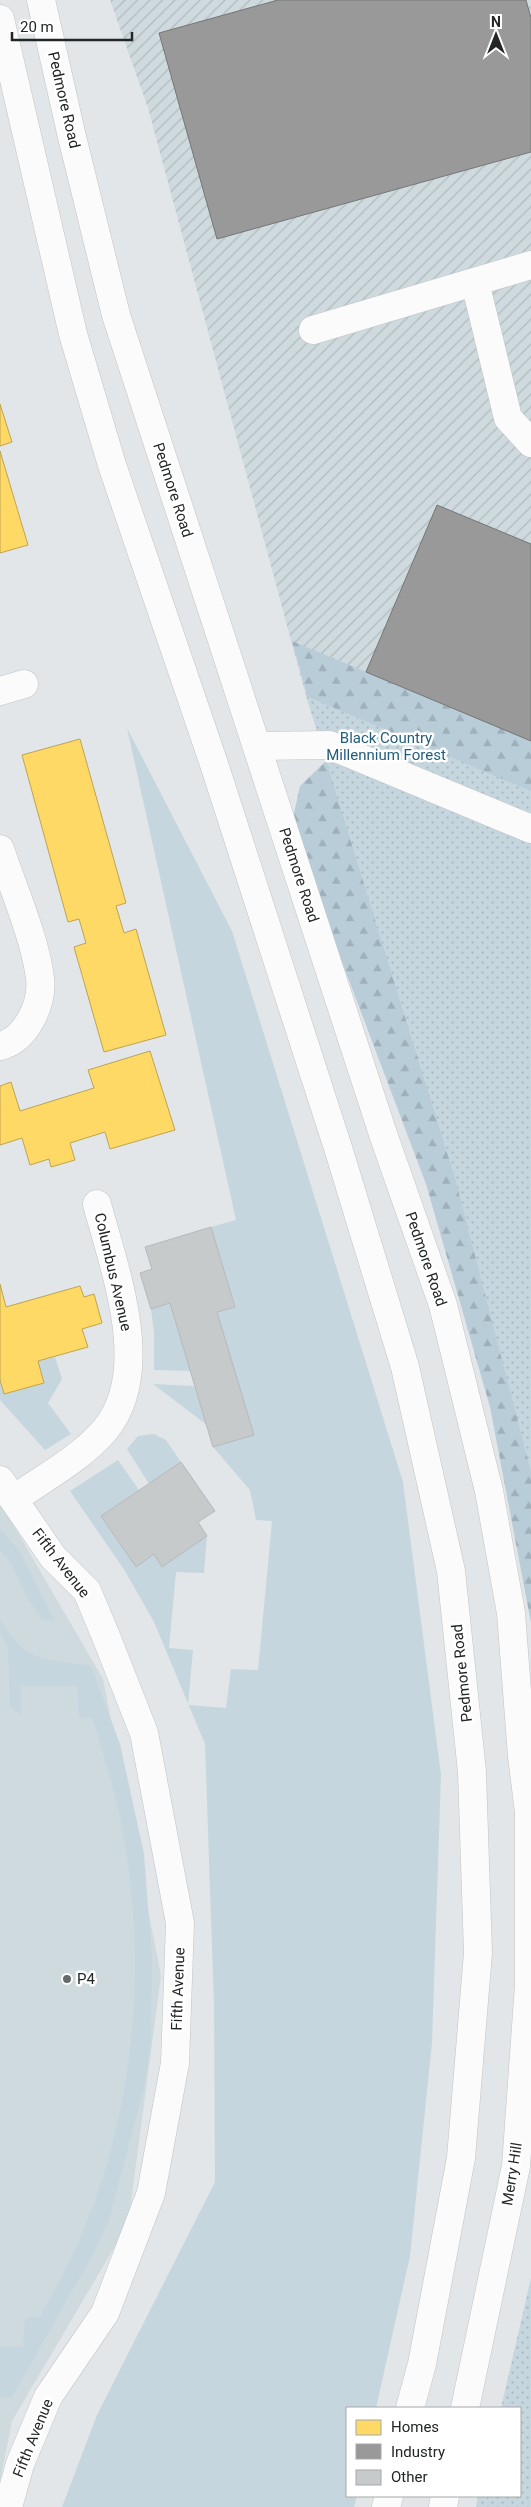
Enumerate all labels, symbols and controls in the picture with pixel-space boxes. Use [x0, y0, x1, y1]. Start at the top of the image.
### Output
scale bar [12, 10, 132, 42]
north arrow [471, 10, 521, 60]
text: N [491, 14, 501, 30]
text: 20 m [20, 18, 54, 36]
street label: Pedmore Road [44, 50, 84, 150]
street label: Pedmore Road [149, 440, 197, 540]
park label: Black Country Millennium Forest [326, 729, 446, 764]
street label: Pedmore Road [275, 825, 323, 925]
street label: Pedmore Road [401, 1209, 451, 1309]
street label: Columbus Avenue [91, 1211, 135, 1333]
street label: Fifth Avenue [28, 1525, 94, 1601]
street label: Pedmore Road [448, 1623, 476, 1723]
street label: Fifth Avenue [168, 1947, 188, 2031]
place label: P4 [77, 1970, 95, 1988]
marker: P4 [61, 1973, 73, 1985]
street label: Merry Hill [498, 2141, 526, 2207]
street label: Fifth Avenue [9, 2396, 57, 2480]
legend [346, 2407, 521, 2497]
text: Homes [391, 2418, 439, 2436]
text: Industry [391, 2443, 445, 2461]
text: Other [391, 2468, 428, 2486]

